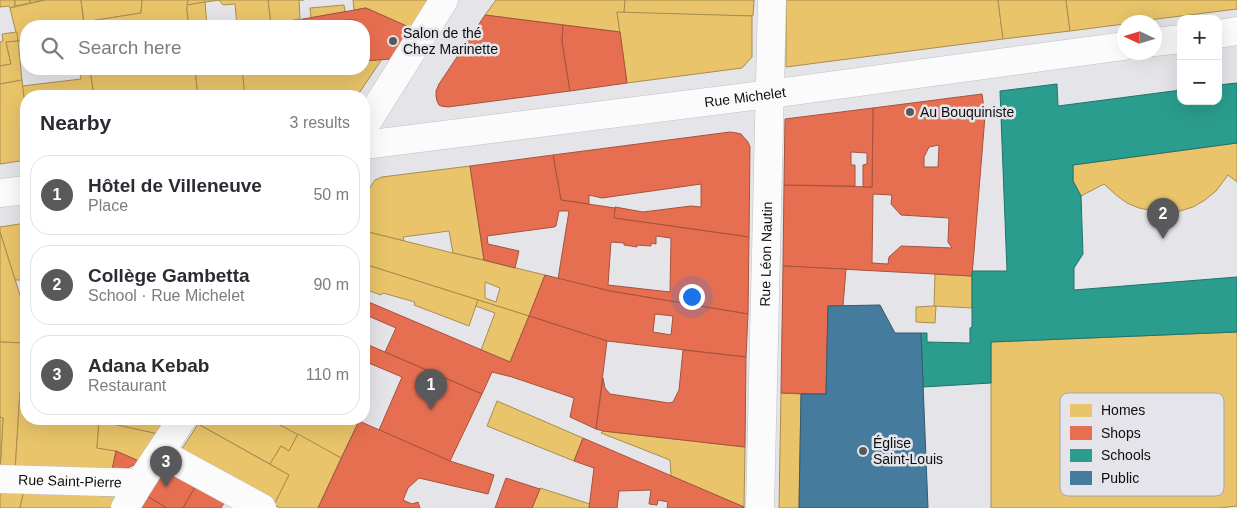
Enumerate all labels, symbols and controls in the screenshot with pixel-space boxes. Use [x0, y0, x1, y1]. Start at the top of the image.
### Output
north arrow [1117, 15, 1162, 60]
map controls [1177, 15, 1222, 105]
button: + [1177, 15, 1222, 60]
search box [20, 20, 370, 75]
place label: Salon de thé Chez Marinette [403, 25, 498, 57]
icon: search [38, 34, 66, 62]
marker: Salon de thé Chez Marinette [387, 35, 399, 47]
text: Search here [78, 37, 182, 58]
button: − [1177, 60, 1222, 105]
street label: Rue Michelet [703, 84, 787, 110]
place label: Au Bouquiniste [920, 104, 1014, 120]
marker: Au Bouquiniste [904, 106, 916, 118]
text: Nearby [40, 111, 111, 134]
text: 3 results [290, 114, 350, 131]
text: Hôtel de Villeneuve [88, 175, 262, 196]
text: 1 [53, 186, 61, 203]
text: 50 m [313, 186, 349, 203]
text: Place [88, 197, 128, 214]
pin: 2 [1147, 198, 1179, 239]
street label: Rue Léon Nautin [757, 201, 775, 307]
text: Collège Gambetta [88, 265, 250, 286]
text: 2 [53, 276, 61, 293]
text: 90 m [313, 276, 349, 293]
your location [679, 284, 705, 310]
text: School · Rue Michelet [88, 287, 245, 304]
text: Adana Kebab [88, 355, 209, 376]
text: 3 [53, 366, 61, 383]
text: 110 m [306, 366, 349, 383]
pin: 1 [415, 369, 447, 410]
text: Restaurant [88, 377, 166, 394]
legend [1060, 393, 1224, 496]
text: Homes [1101, 402, 1145, 418]
text: Shops [1101, 425, 1141, 441]
place label: Église Saint-Louis [873, 435, 943, 467]
marker: Église Saint-Louis [857, 445, 869, 457]
pin: 3 [150, 446, 182, 487]
text: Schools [1101, 447, 1151, 463]
text: Public [1101, 470, 1139, 486]
street label: Rue Saint-Pierre [18, 472, 122, 491]

